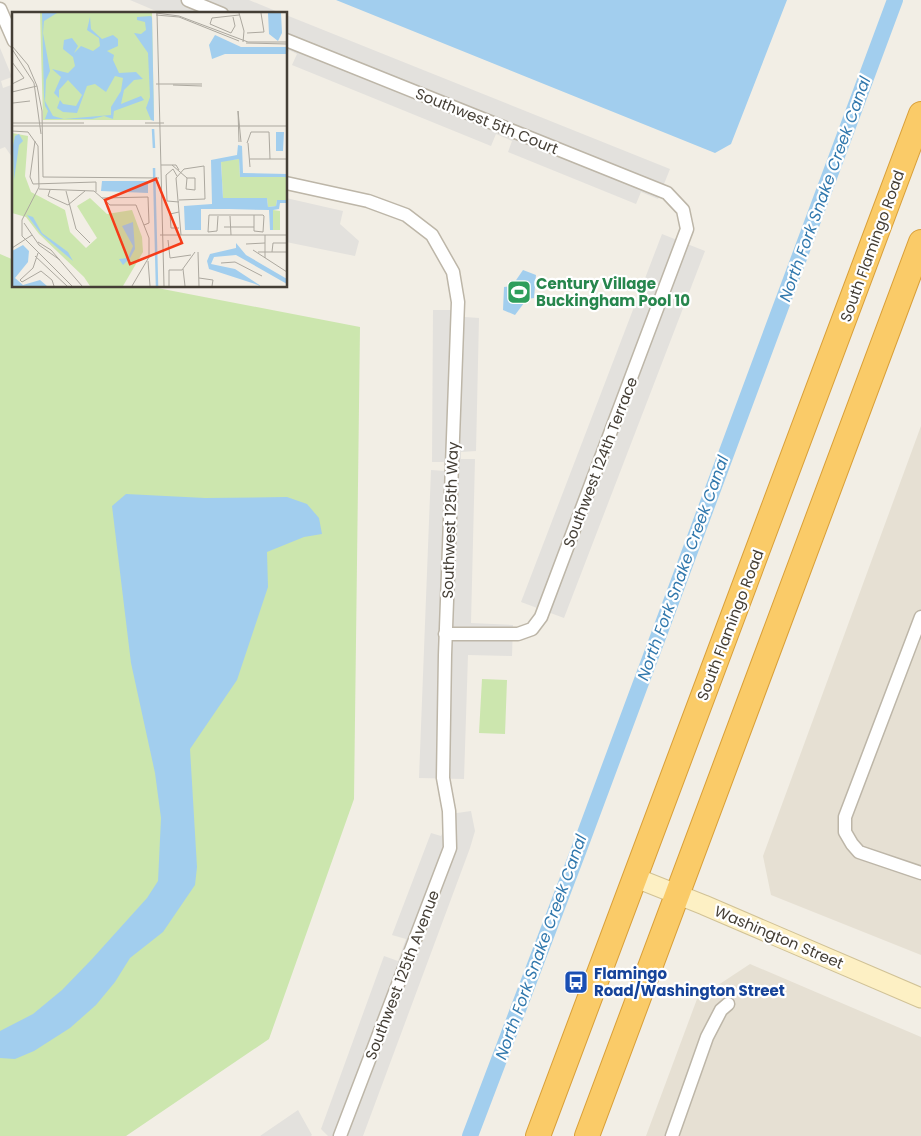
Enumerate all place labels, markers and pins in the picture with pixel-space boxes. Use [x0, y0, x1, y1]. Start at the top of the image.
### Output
place label: Century Village Buckingham Pool 10 [536, 273, 690, 311]
sports icon: Century Village Buckingham Pool 10 [506, 279, 532, 305]
place label: Flamingo Road/Washington Street [594, 963, 785, 1001]
bus stop icon: Flamingo Road/Washington Street [563, 969, 589, 995]

